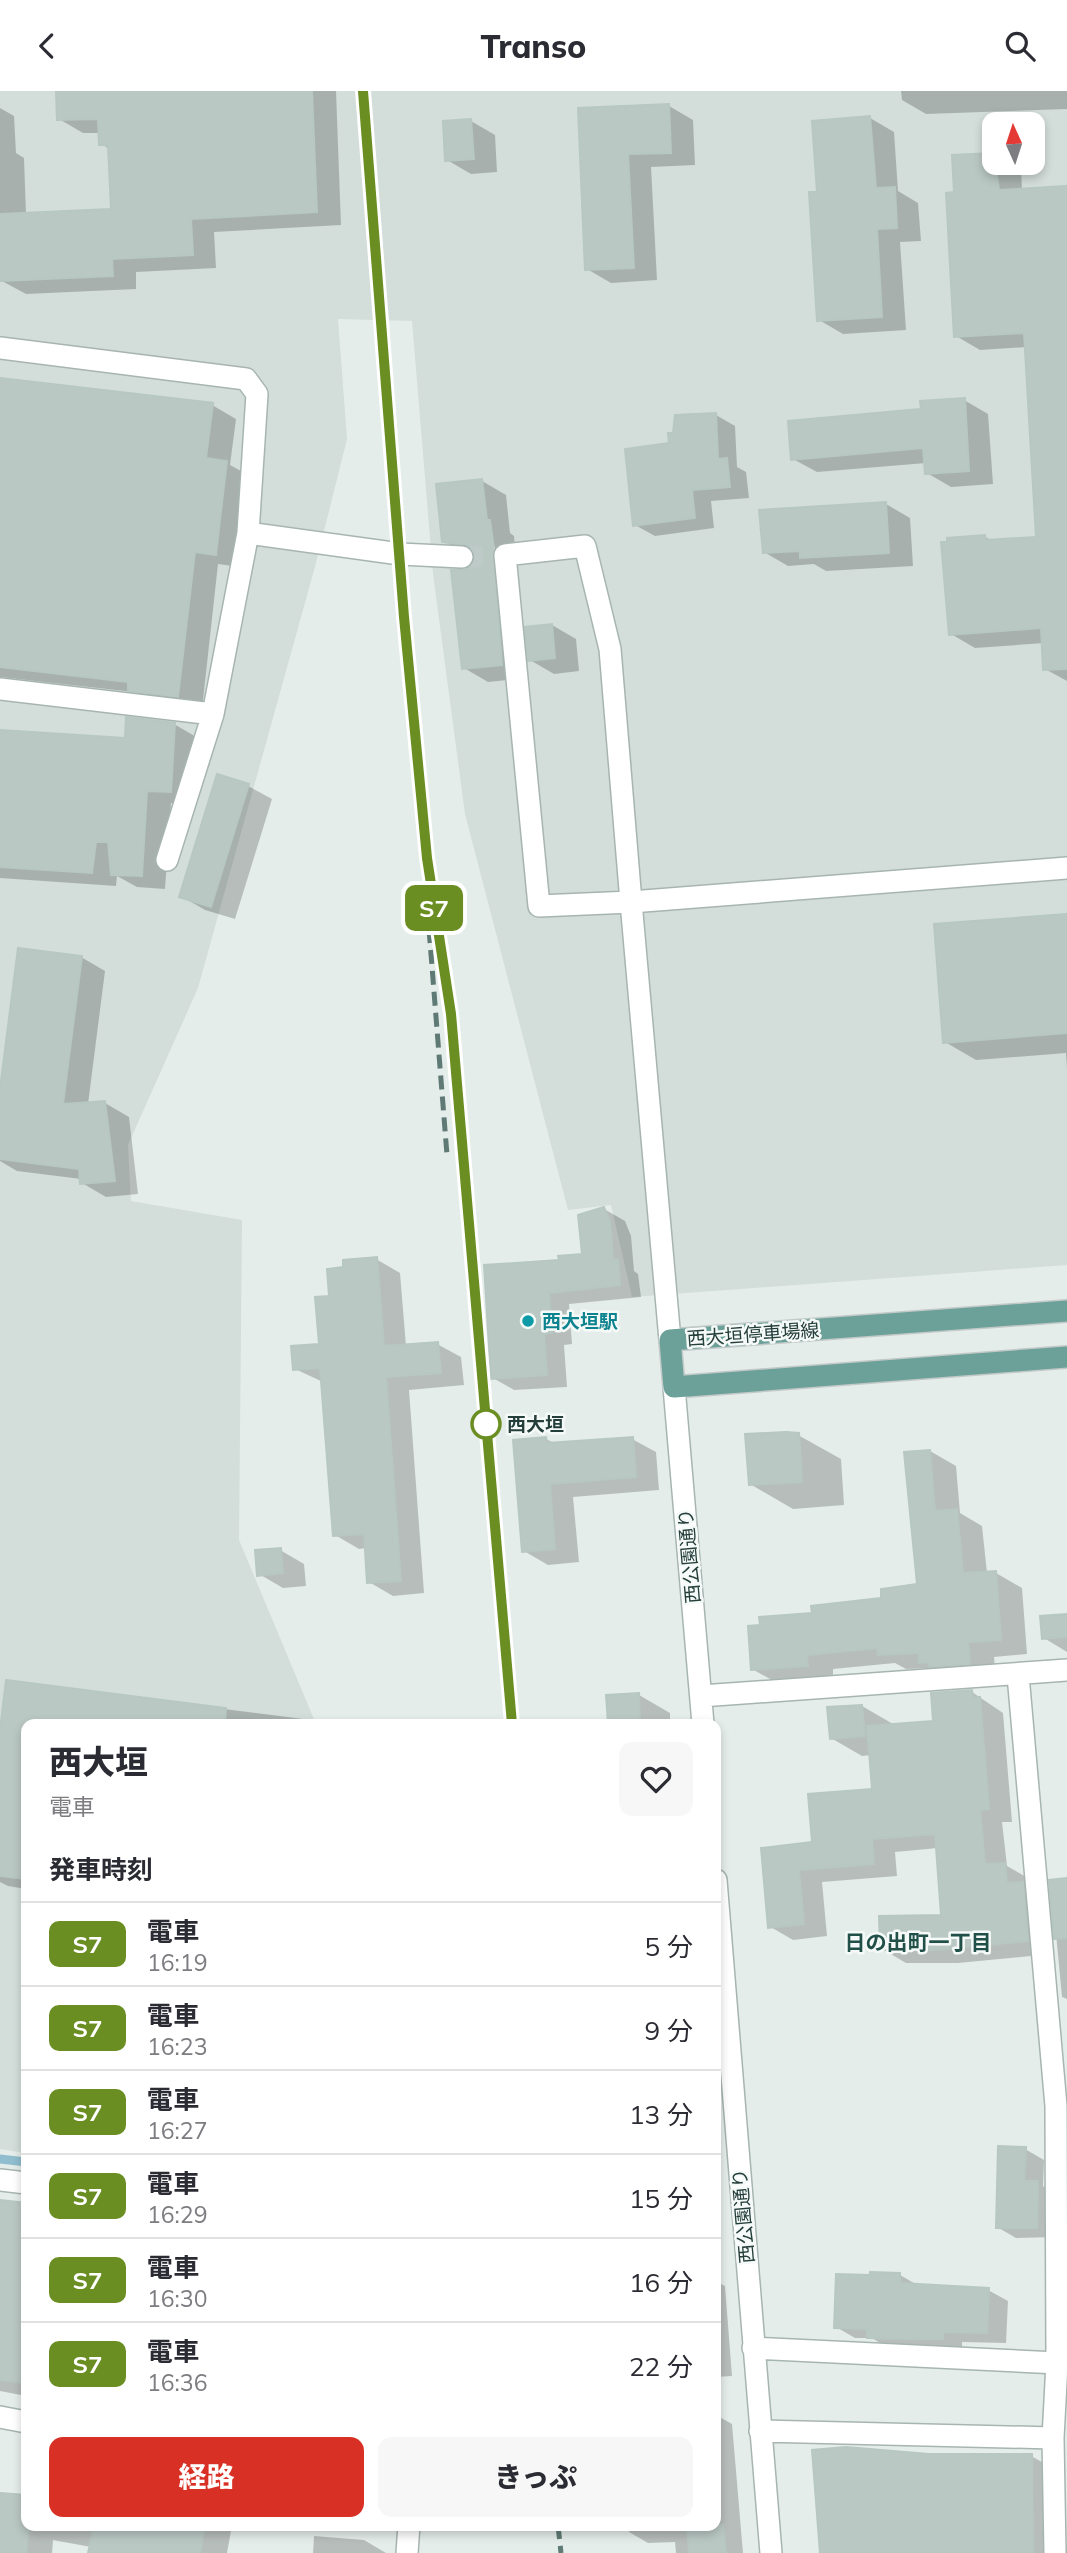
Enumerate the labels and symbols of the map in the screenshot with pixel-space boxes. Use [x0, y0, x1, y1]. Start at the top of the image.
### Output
north arrow [982, 112, 1045, 175]
line badge: S7 [402, 885, 466, 931]
place label: 西大垣駅 [542, 1309, 618, 1333]
marker: 西大垣駅 [520, 1313, 536, 1329]
street label: 西大垣停車場線 [686, 1317, 820, 1351]
marker: 西大垣 [471, 1409, 501, 1439]
place label: 西大垣 [507, 1412, 564, 1436]
street label: 西公園通り [673, 1508, 705, 1604]
district label: 日の出町一丁目 [845, 1929, 992, 1955]
street label: 西公園通り [727, 2168, 759, 2264]

